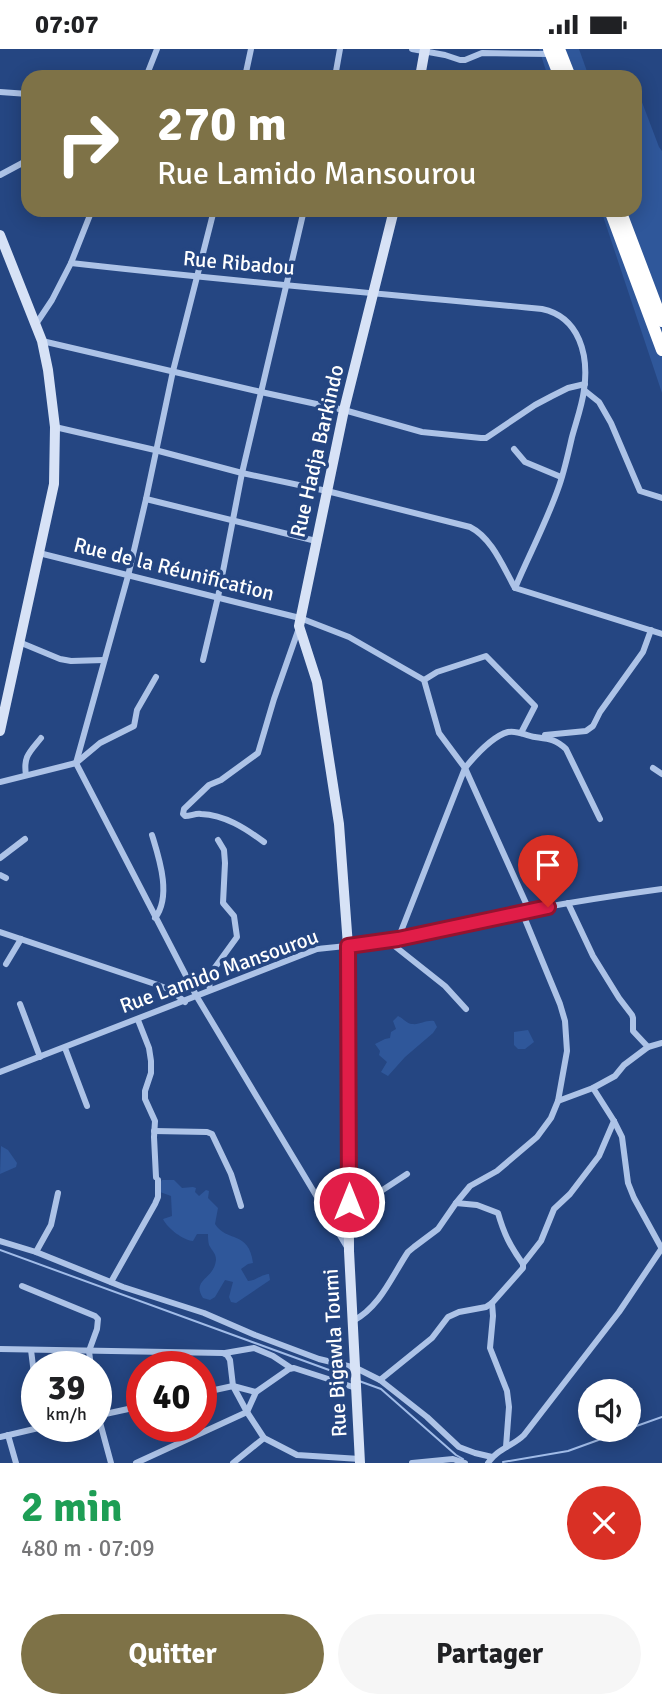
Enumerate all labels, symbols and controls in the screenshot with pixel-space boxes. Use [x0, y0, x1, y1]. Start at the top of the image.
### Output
text: 07:07 [35, 9, 99, 41]
text: 270 m [157, 94, 287, 154]
icon: right [42, 98, 133, 189]
text: Rue Lamido Mansourou [157, 154, 476, 193]
street label: Rue Ribadou [182, 245, 296, 281]
street label: Rue Hadja Barkindo [285, 362, 349, 540]
street label: Rue de la Réunification [71, 531, 277, 607]
pin [518, 835, 578, 907]
icon: arrive [529, 846, 567, 884]
street label: Rue Lamido Mansourou [116, 923, 322, 1019]
position arrow [312, 1165, 386, 1239]
street label: Rue Bigawla Toumi [318, 1268, 352, 1438]
speed limit sign: 40 [126, 1351, 217, 1442]
text: 39 [48, 1366, 85, 1409]
map controls [578, 1379, 641, 1442]
button: sound [578, 1379, 641, 1442]
text: km/h [46, 1403, 87, 1425]
text: 2 min [21, 1482, 122, 1533]
button: close [567, 1486, 641, 1560]
text: 480 m · 07:09 [21, 1534, 155, 1563]
button: Quitter [21, 1614, 324, 1694]
button: Partager [338, 1614, 641, 1694]

